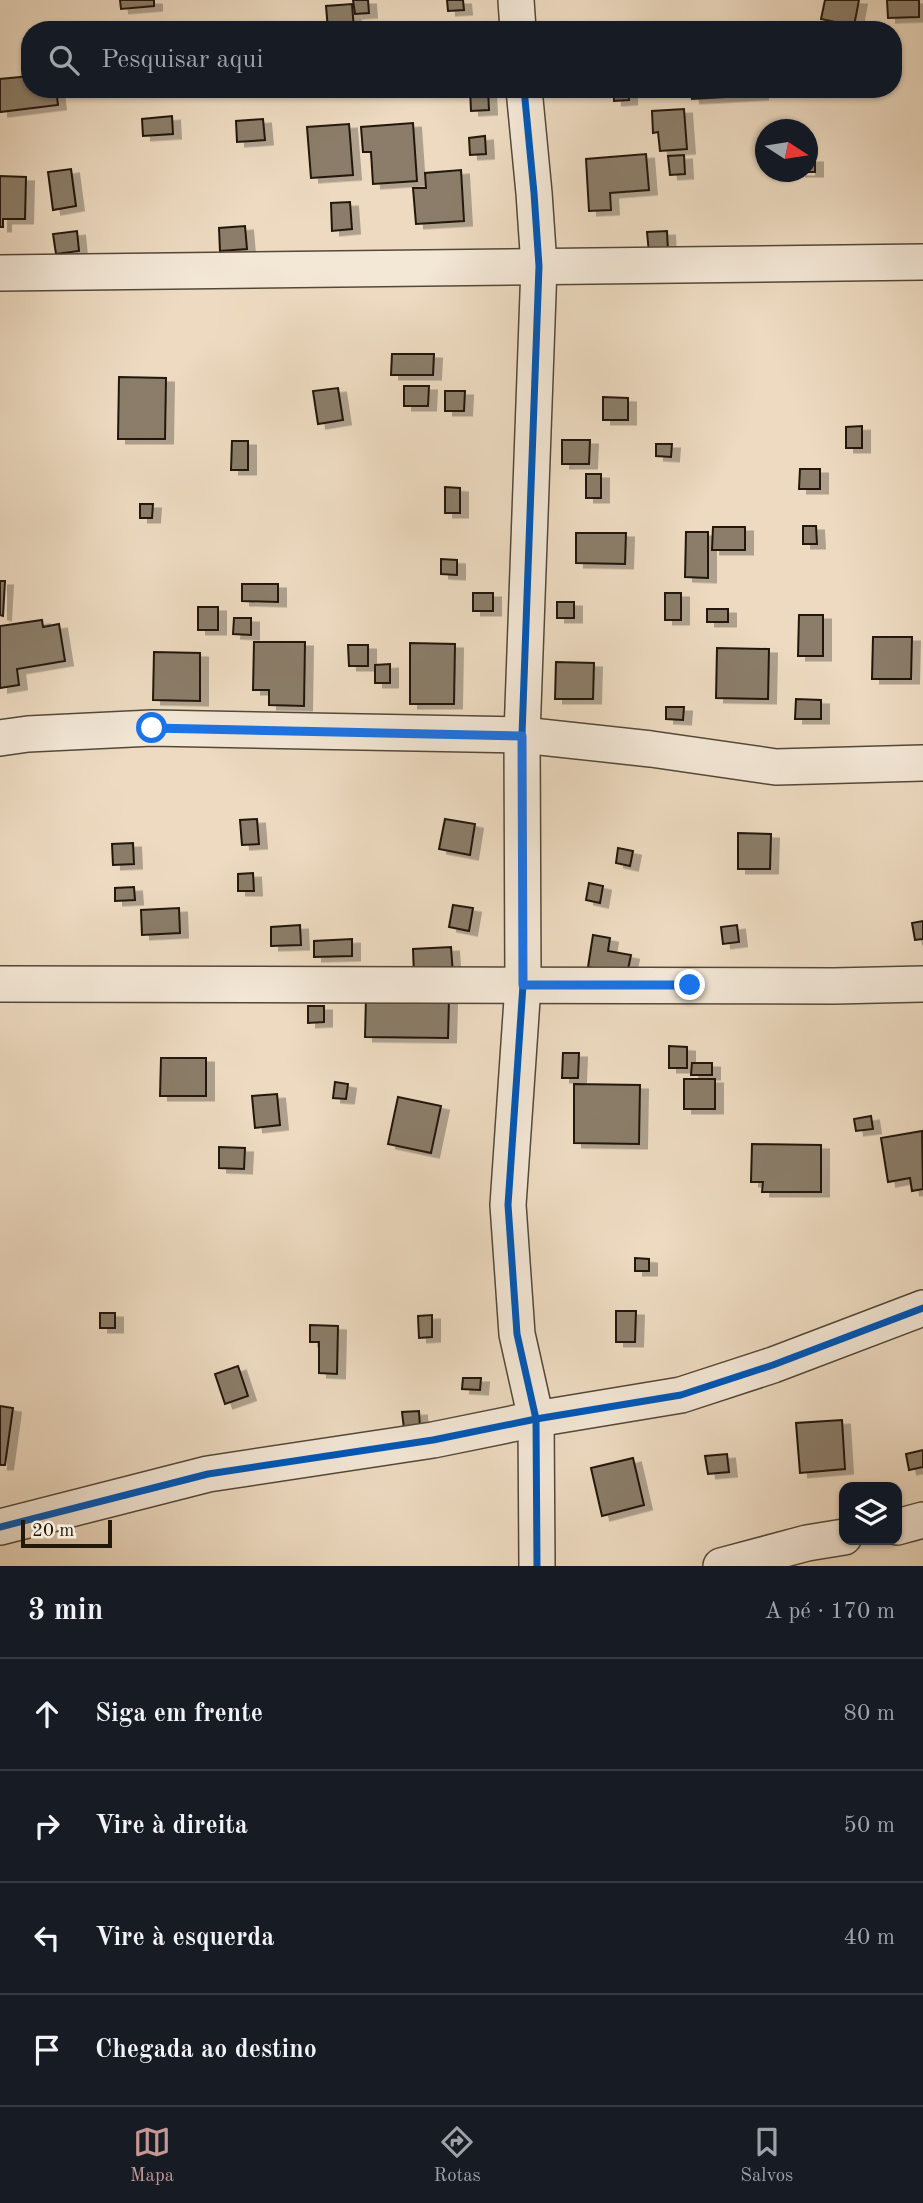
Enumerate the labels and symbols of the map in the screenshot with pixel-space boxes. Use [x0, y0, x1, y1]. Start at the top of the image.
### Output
north arrow [755, 119, 818, 182]
route start [136, 712, 167, 743]
route end [674, 969, 705, 1000]
scale bar [21, 1517, 112, 1549]

